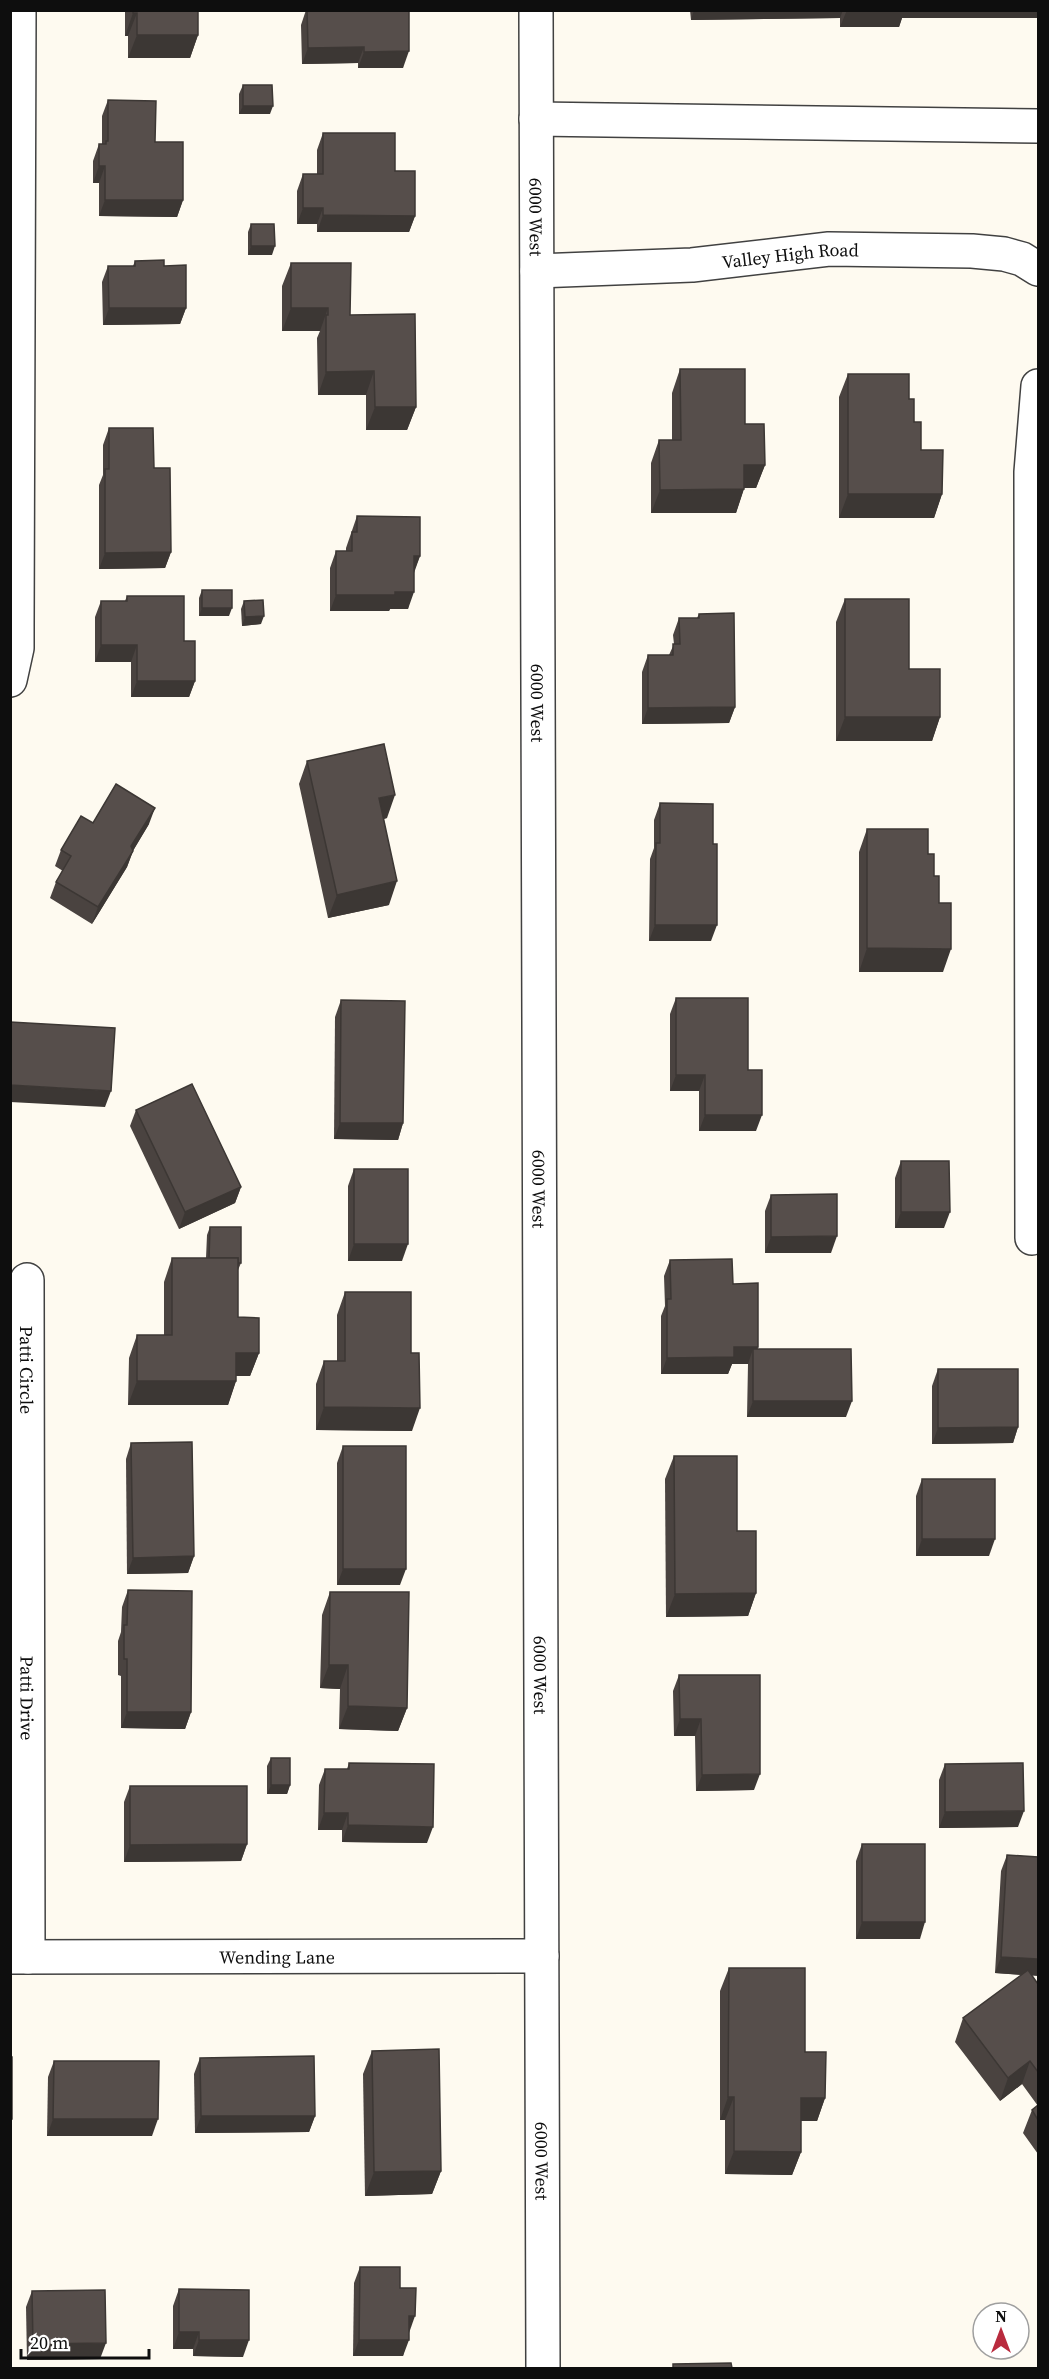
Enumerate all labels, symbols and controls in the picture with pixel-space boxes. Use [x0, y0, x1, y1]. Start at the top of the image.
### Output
street label: 6000 West [524, 178, 549, 256]
street label: Valley High Road [720, 236, 859, 274]
street label: 6000 West [525, 664, 551, 742]
street label: 6000 West [527, 1150, 552, 1228]
street label: Patti Circle [15, 1326, 40, 1414]
street label: 6000 West [528, 1636, 554, 1714]
street label: Patti Drive [15, 1656, 40, 1740]
street label: Wending Lane [219, 1944, 335, 1969]
street label: 6000 West [530, 2122, 555, 2200]
north arrow [971, 2301, 1031, 2361]
text: N [995, 2305, 1007, 2327]
scale bar [21, 2322, 148, 2360]
text: 20 m [30, 2330, 68, 2355]

